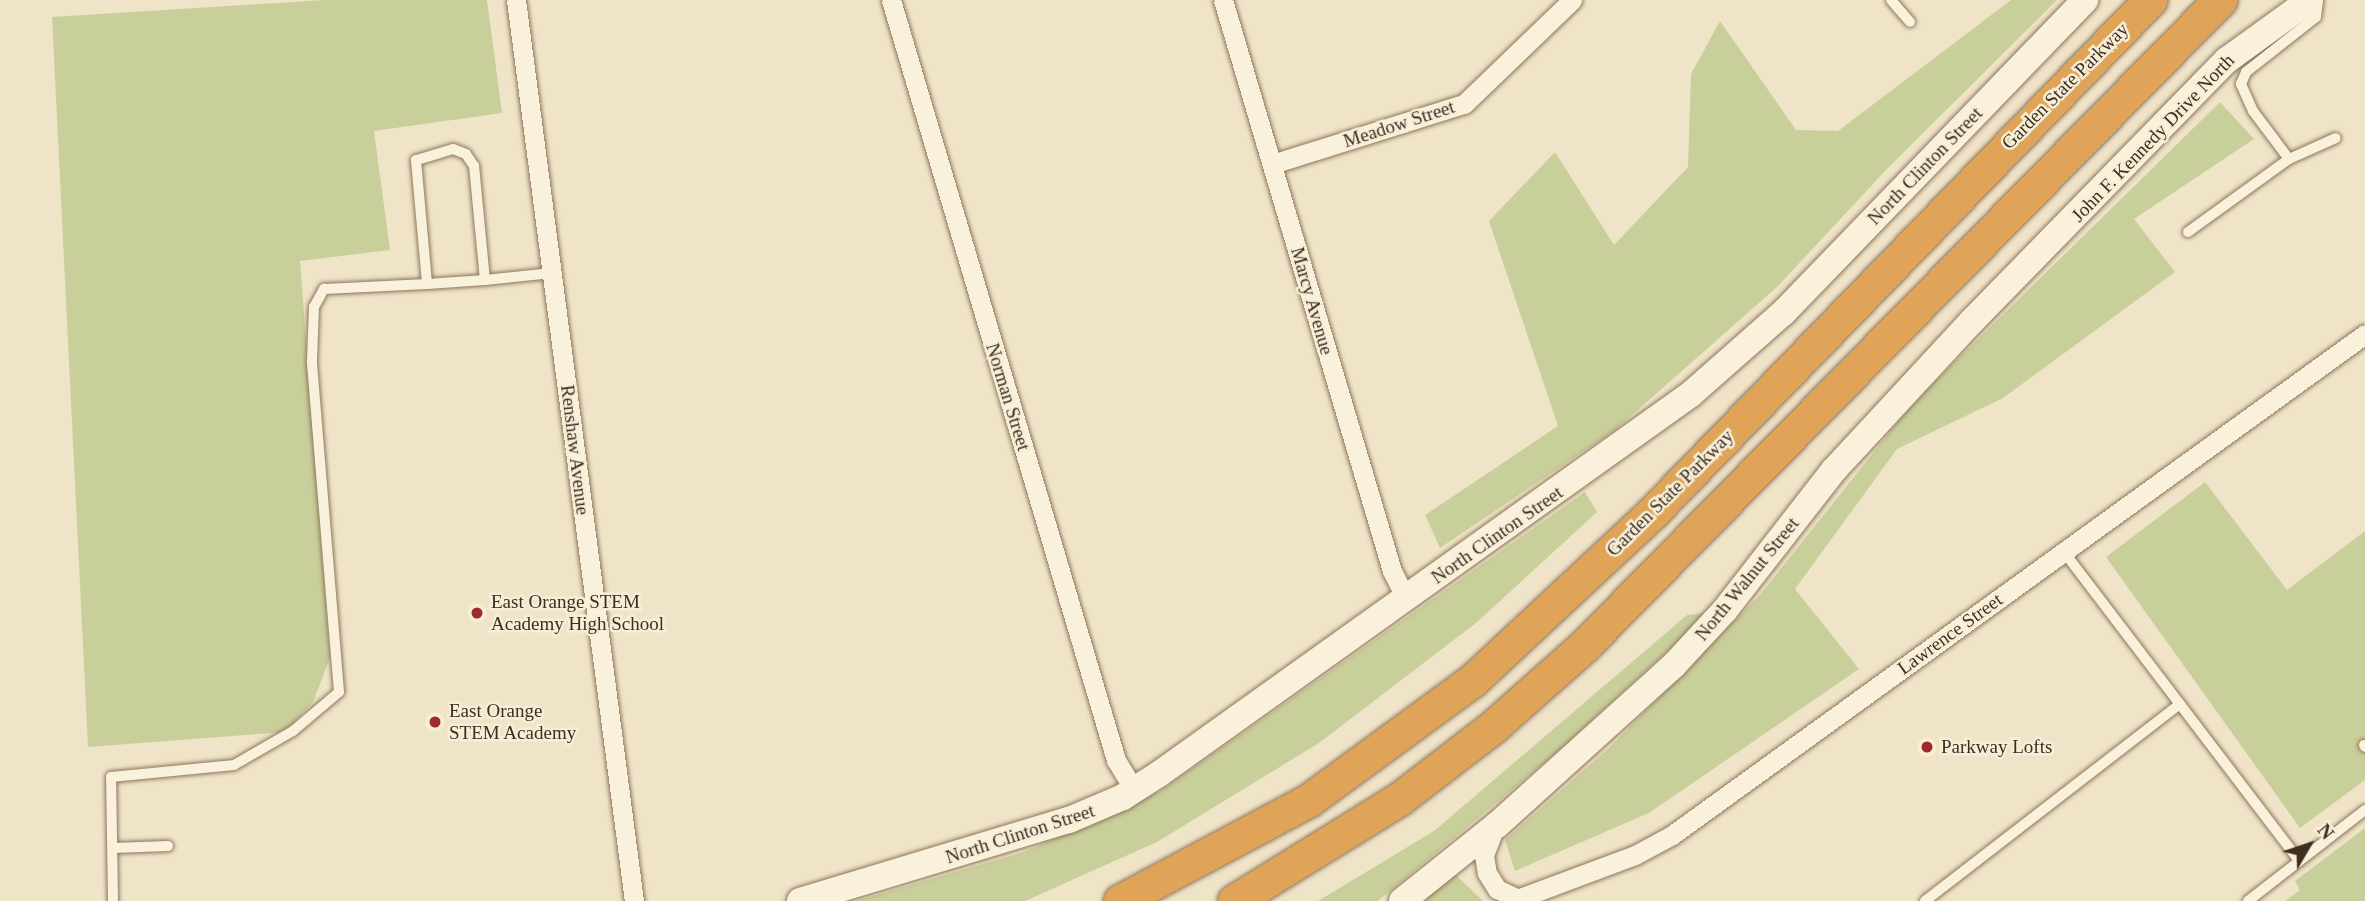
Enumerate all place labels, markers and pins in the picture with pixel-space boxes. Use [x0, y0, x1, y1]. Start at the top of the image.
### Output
place label: East Orange STEM Academy High School [491, 591, 664, 635]
marker: East Orange STEM Academy High School [469, 605, 485, 621]
place label: East Orange STEM Academy [449, 700, 577, 744]
marker: East Orange STEM Academy [427, 714, 443, 730]
place label: Parkway Lofts [1941, 736, 2052, 758]
marker: Parkway Lofts [1919, 739, 1935, 755]

